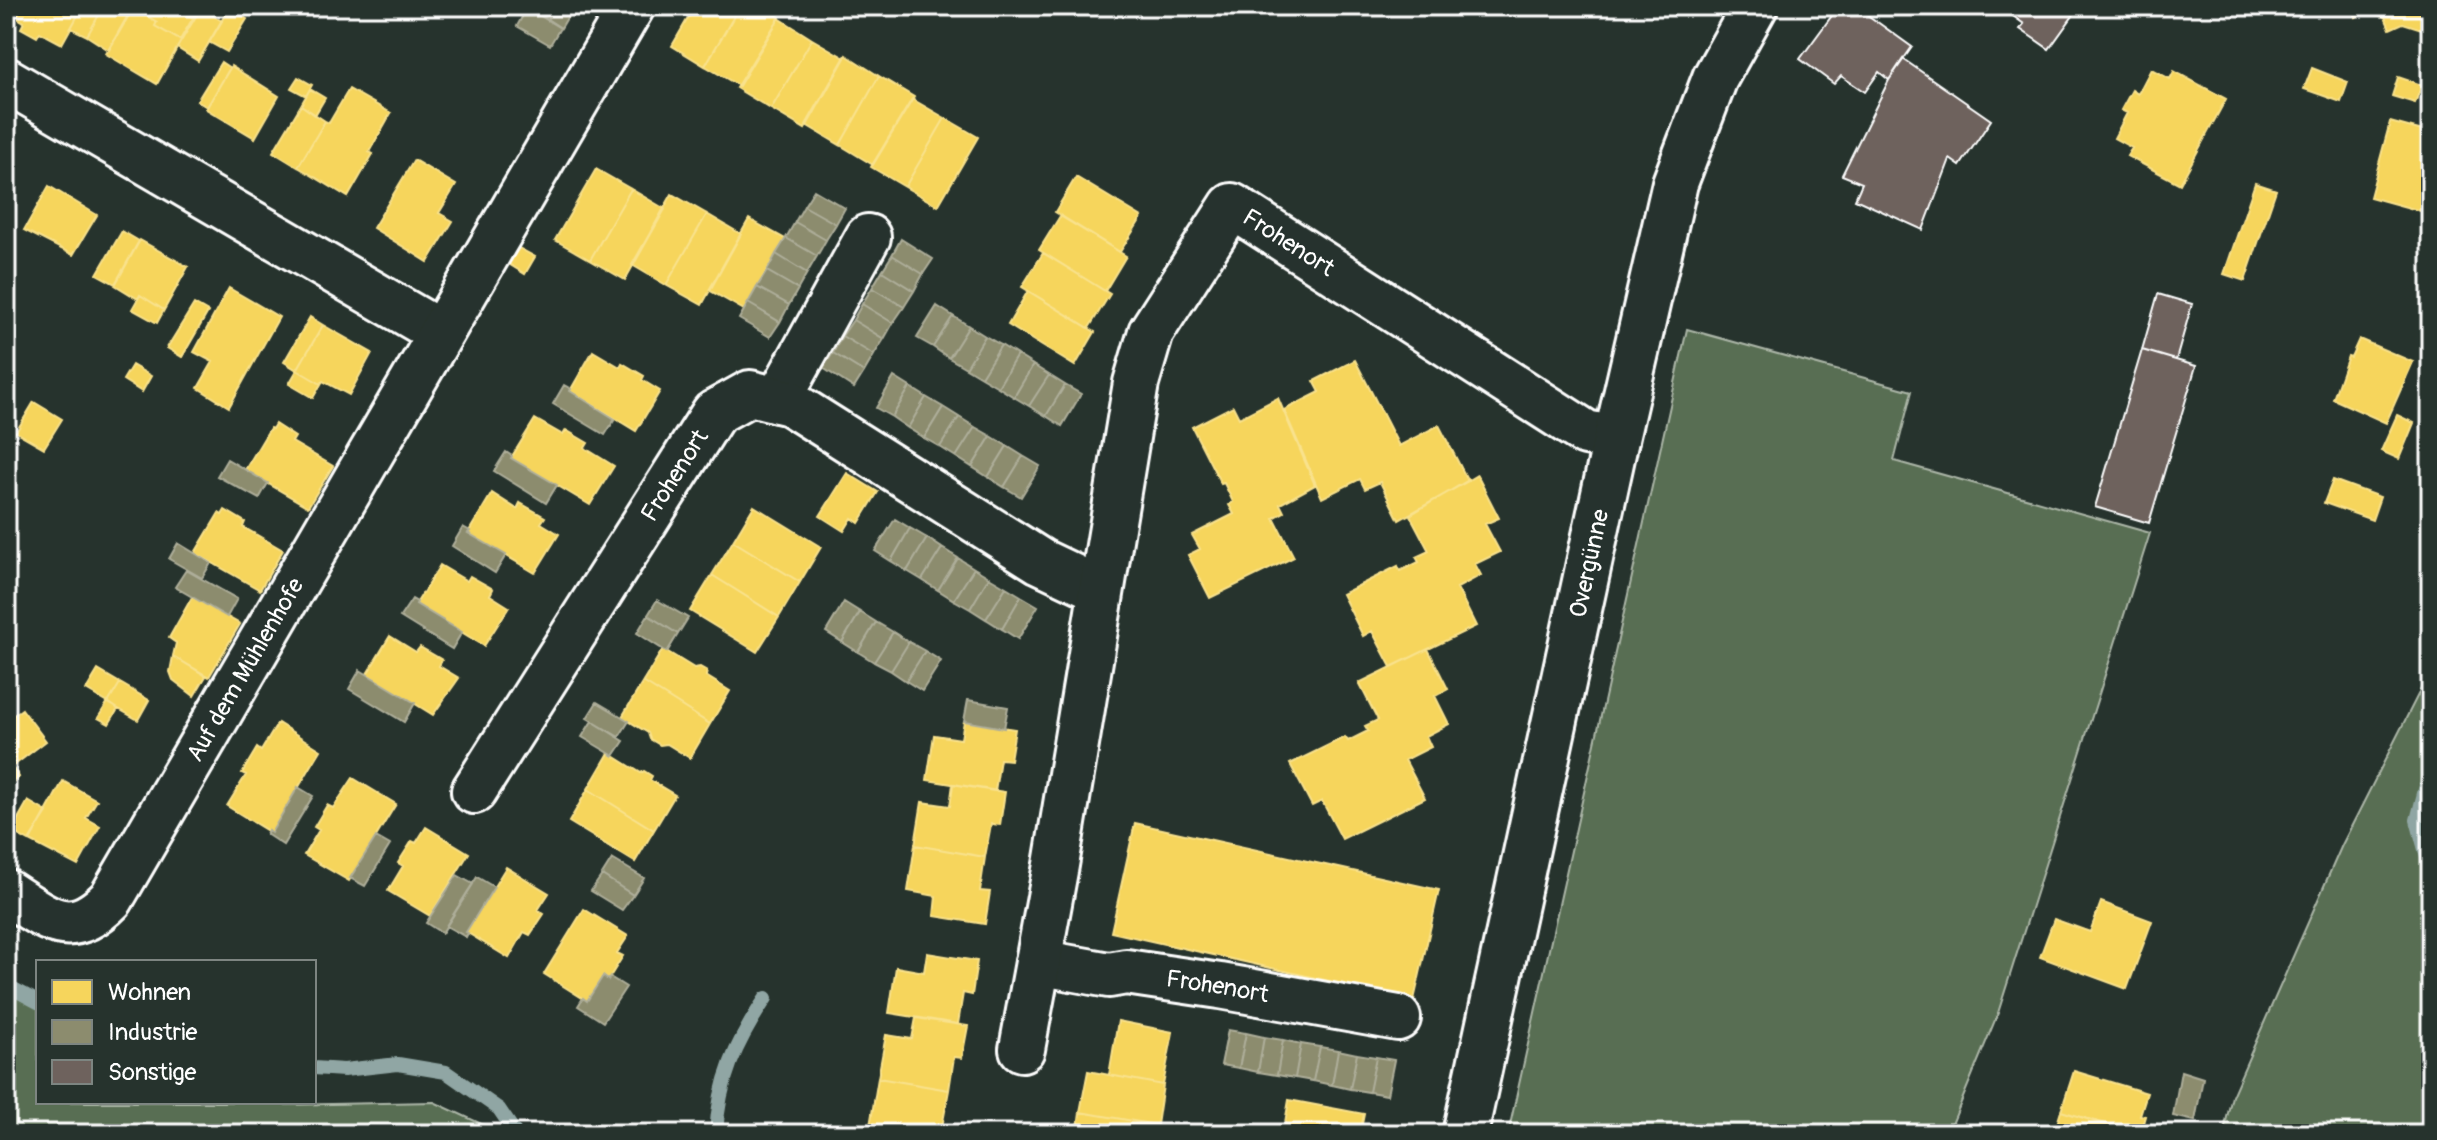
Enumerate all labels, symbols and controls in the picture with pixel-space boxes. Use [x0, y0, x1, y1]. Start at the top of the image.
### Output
street label: Frohenort [1237, 202, 1340, 283]
street label: Frohenort [635, 424, 715, 527]
street label: Overgünne [1563, 506, 1615, 620]
street label: Auf dem Mühlenhofe [180, 572, 310, 767]
legend [36, 960, 316, 1104]
street label: Frohenort [1164, 964, 1271, 1009]
text: Wohnen [108, 978, 191, 1007]
text: Industrie [108, 1018, 197, 1047]
text: Sonstige [108, 1058, 196, 1087]

